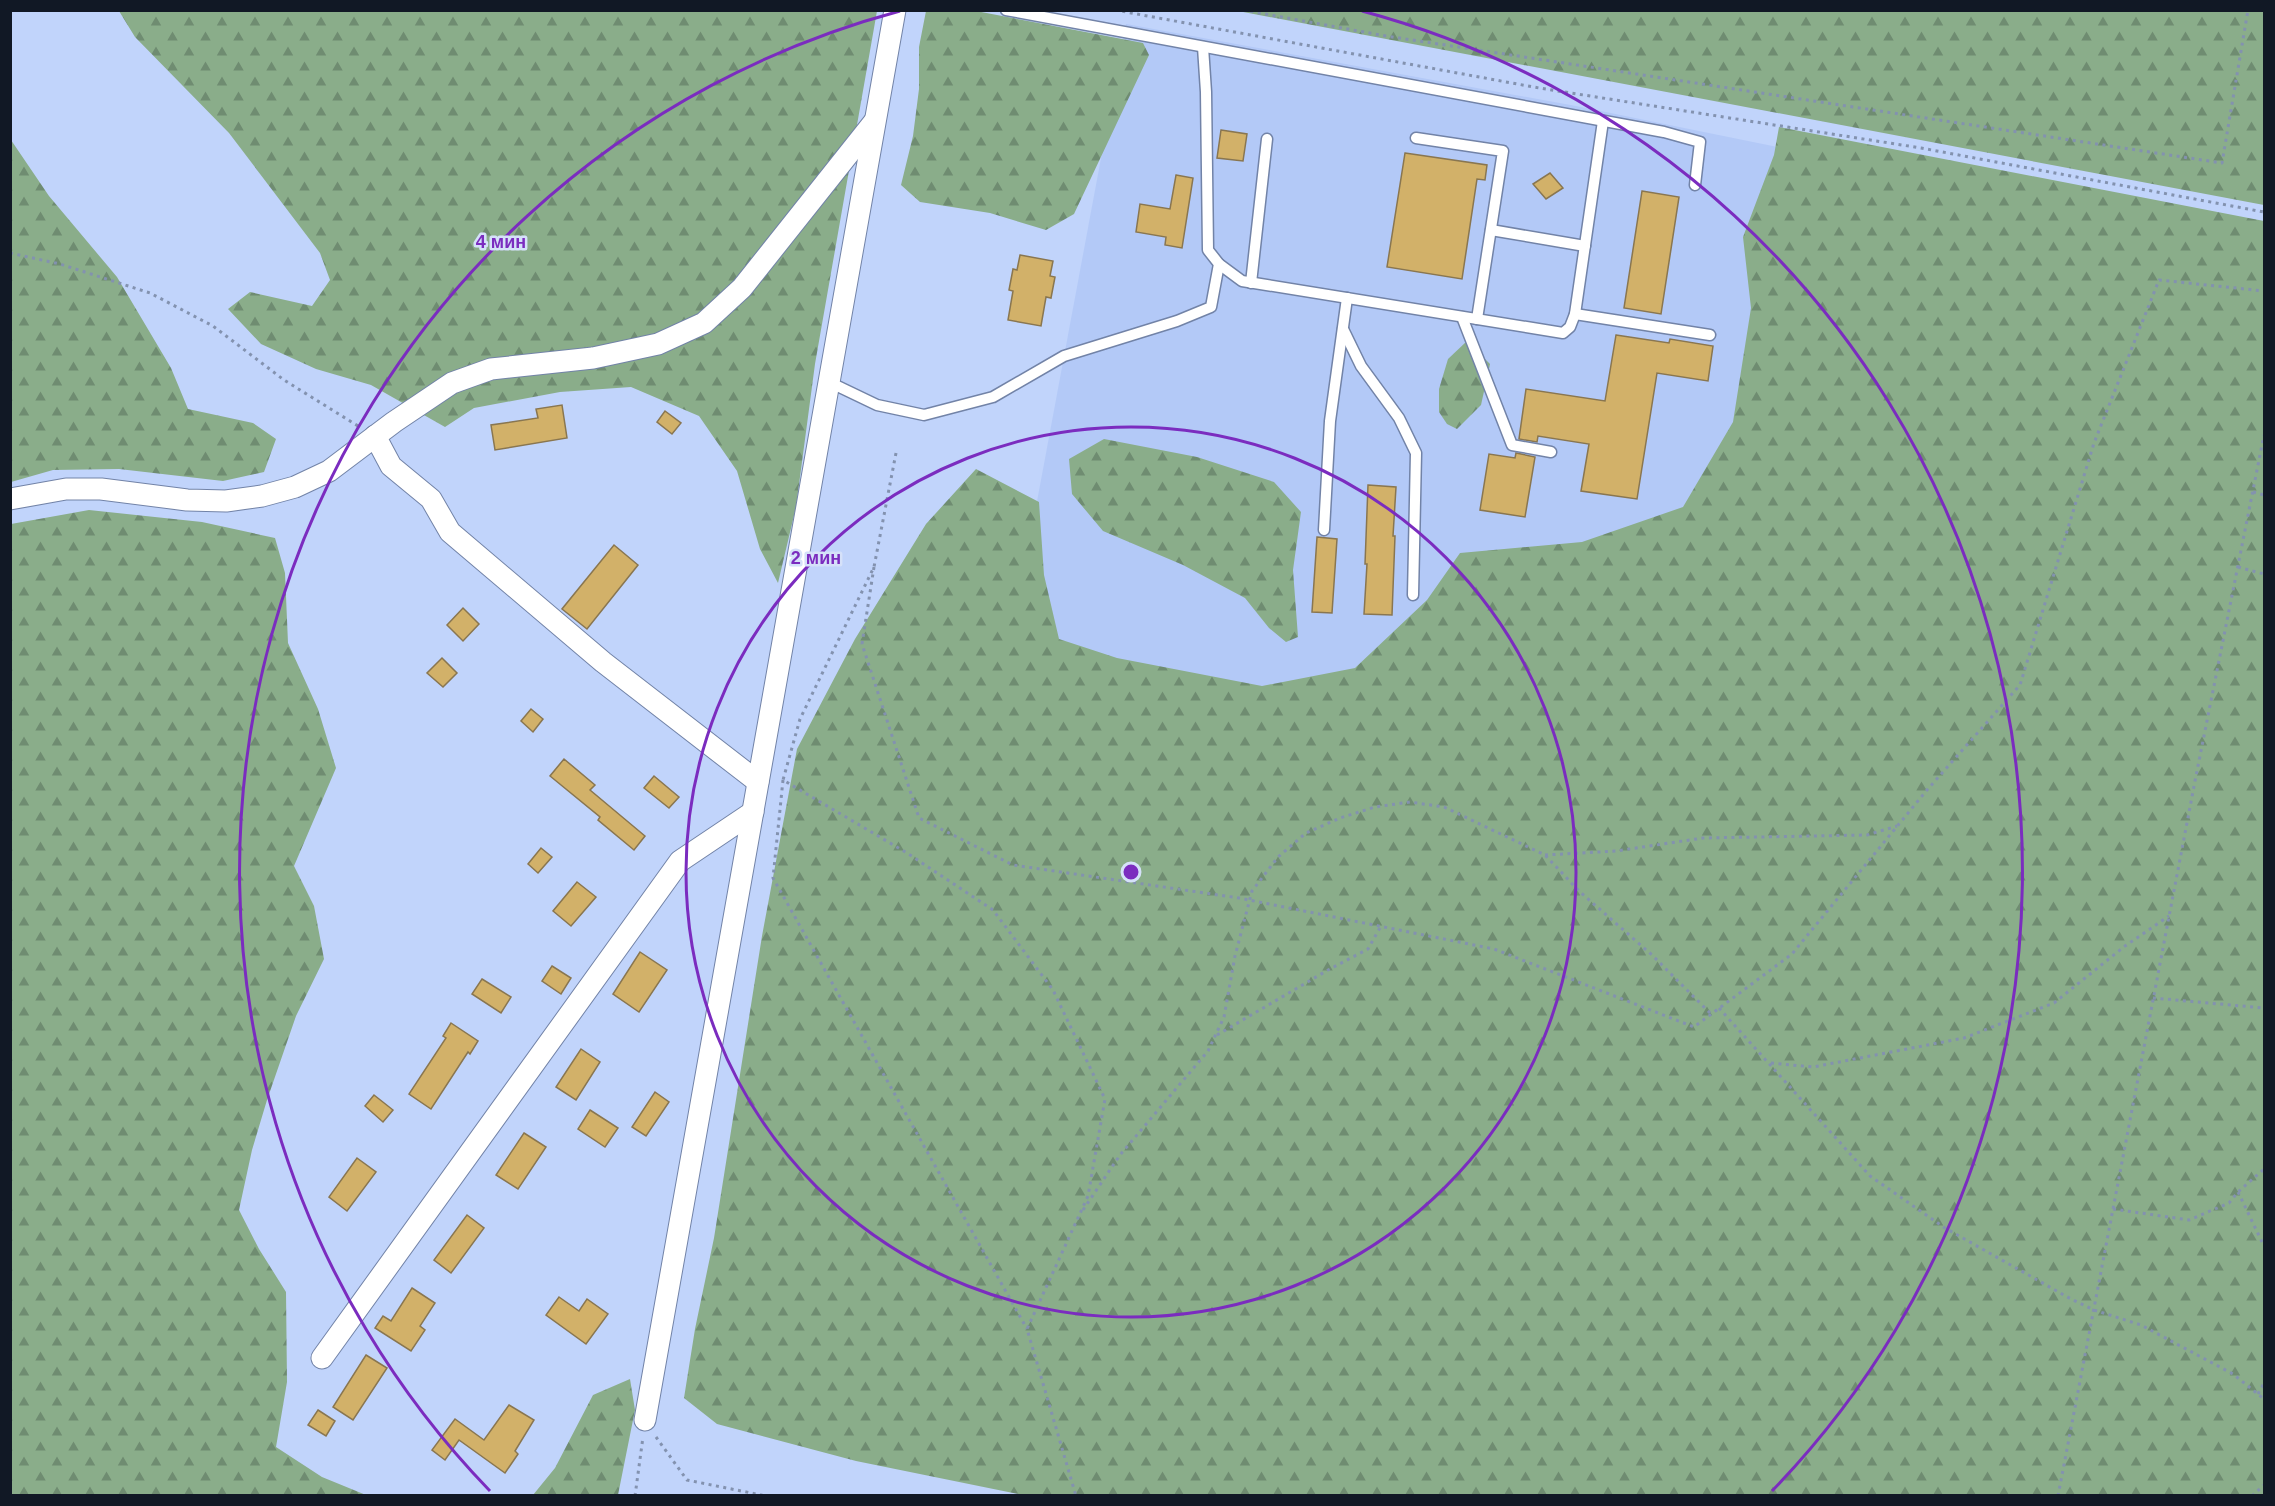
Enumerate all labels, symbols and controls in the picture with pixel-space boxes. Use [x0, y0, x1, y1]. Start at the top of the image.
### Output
text: 4 мин [476, 232, 526, 252]
text: 2 мин [791, 548, 841, 568]
centre of rings [1121, 862, 1141, 882]

